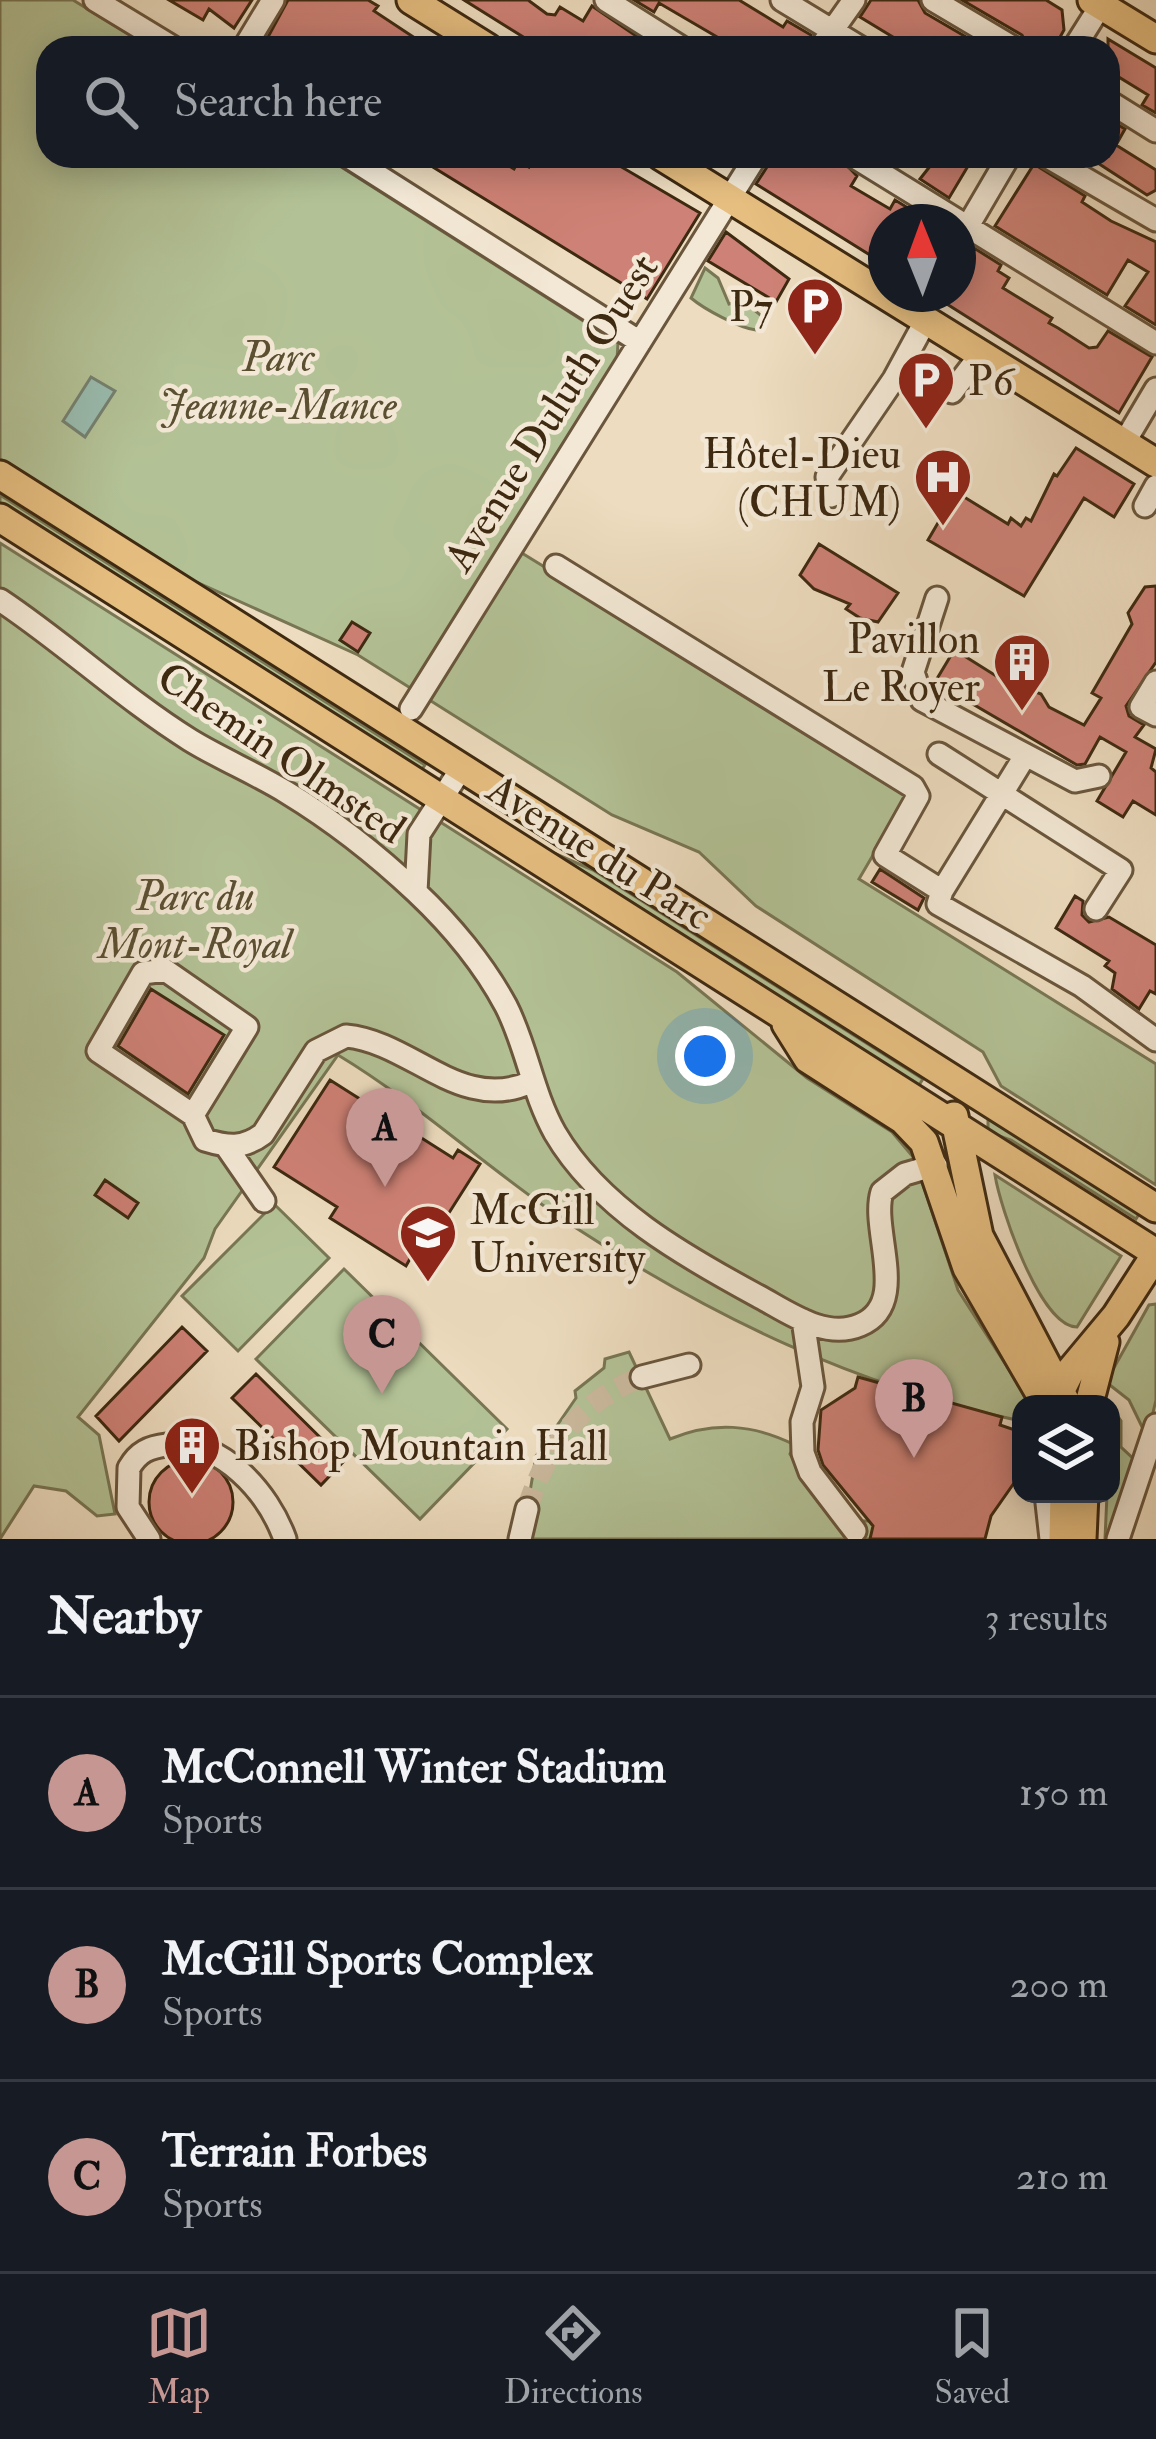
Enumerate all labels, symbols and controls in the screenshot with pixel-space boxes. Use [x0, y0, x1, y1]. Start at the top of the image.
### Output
search box [36, 36, 1120, 168]
icon: search [78, 69, 144, 135]
text: Search here [174, 74, 382, 130]
north arrow [868, 204, 976, 312]
street label: Avenue Duluth Ouest [433, 245, 670, 582]
parking icon: P7 [784, 275, 846, 357]
place label: P7 [729, 282, 773, 334]
park label: Parc Jeanne-Mance [159, 332, 398, 432]
parking icon: P6 [895, 349, 957, 431]
place label: P6 [968, 356, 1016, 408]
place label: Hôtel-Dieu (CHUM) [703, 429, 901, 529]
hospital icon: Hôtel-Dieu (CHUM) [912, 446, 974, 528]
place label: Pavillon Le Royer [822, 614, 980, 714]
building icon: Pavillon Le Royer [991, 631, 1053, 713]
street label: Chemin Olmsted [147, 652, 415, 856]
street label: Avenue du Parc [476, 763, 721, 942]
park label: Parc du Mont-Royal [95, 871, 295, 971]
your location [675, 1026, 735, 1086]
pin: A [346, 1088, 424, 1187]
place label: McGill University [470, 1185, 646, 1285]
school or university icon: McGill University [397, 1202, 459, 1284]
pin: C [343, 1295, 421, 1394]
pin: B [875, 1359, 953, 1458]
map controls [1012, 1395, 1120, 1503]
button: layers [1012, 1395, 1120, 1503]
building icon: Bishop Mountain Hall [161, 1414, 223, 1496]
place label: Bishop Mountain Hall [234, 1421, 608, 1473]
text: Nearby [48, 1585, 201, 1649]
text: 3 results [985, 1593, 1108, 1642]
text: McConnell Winter Stadium [162, 1740, 666, 1796]
text: A [75, 1768, 99, 1817]
text: 150 m [1019, 1768, 1108, 1817]
text: Sports [162, 1796, 263, 1845]
text: McGill Sports Complex [162, 1932, 593, 1988]
text: B [74, 1960, 100, 2009]
text: 200 m [1010, 1960, 1108, 2009]
text: Sports [162, 1988, 263, 2037]
text: Terrain Forbes [162, 2124, 427, 2180]
text: C [73, 2152, 101, 2201]
text: 210 m [1016, 2152, 1108, 2201]
text: Sports [162, 2180, 263, 2229]
tab: Map [146, 2300, 212, 2413]
tab: Directions [504, 2300, 643, 2413]
tab: Saved [935, 2300, 1010, 2413]

